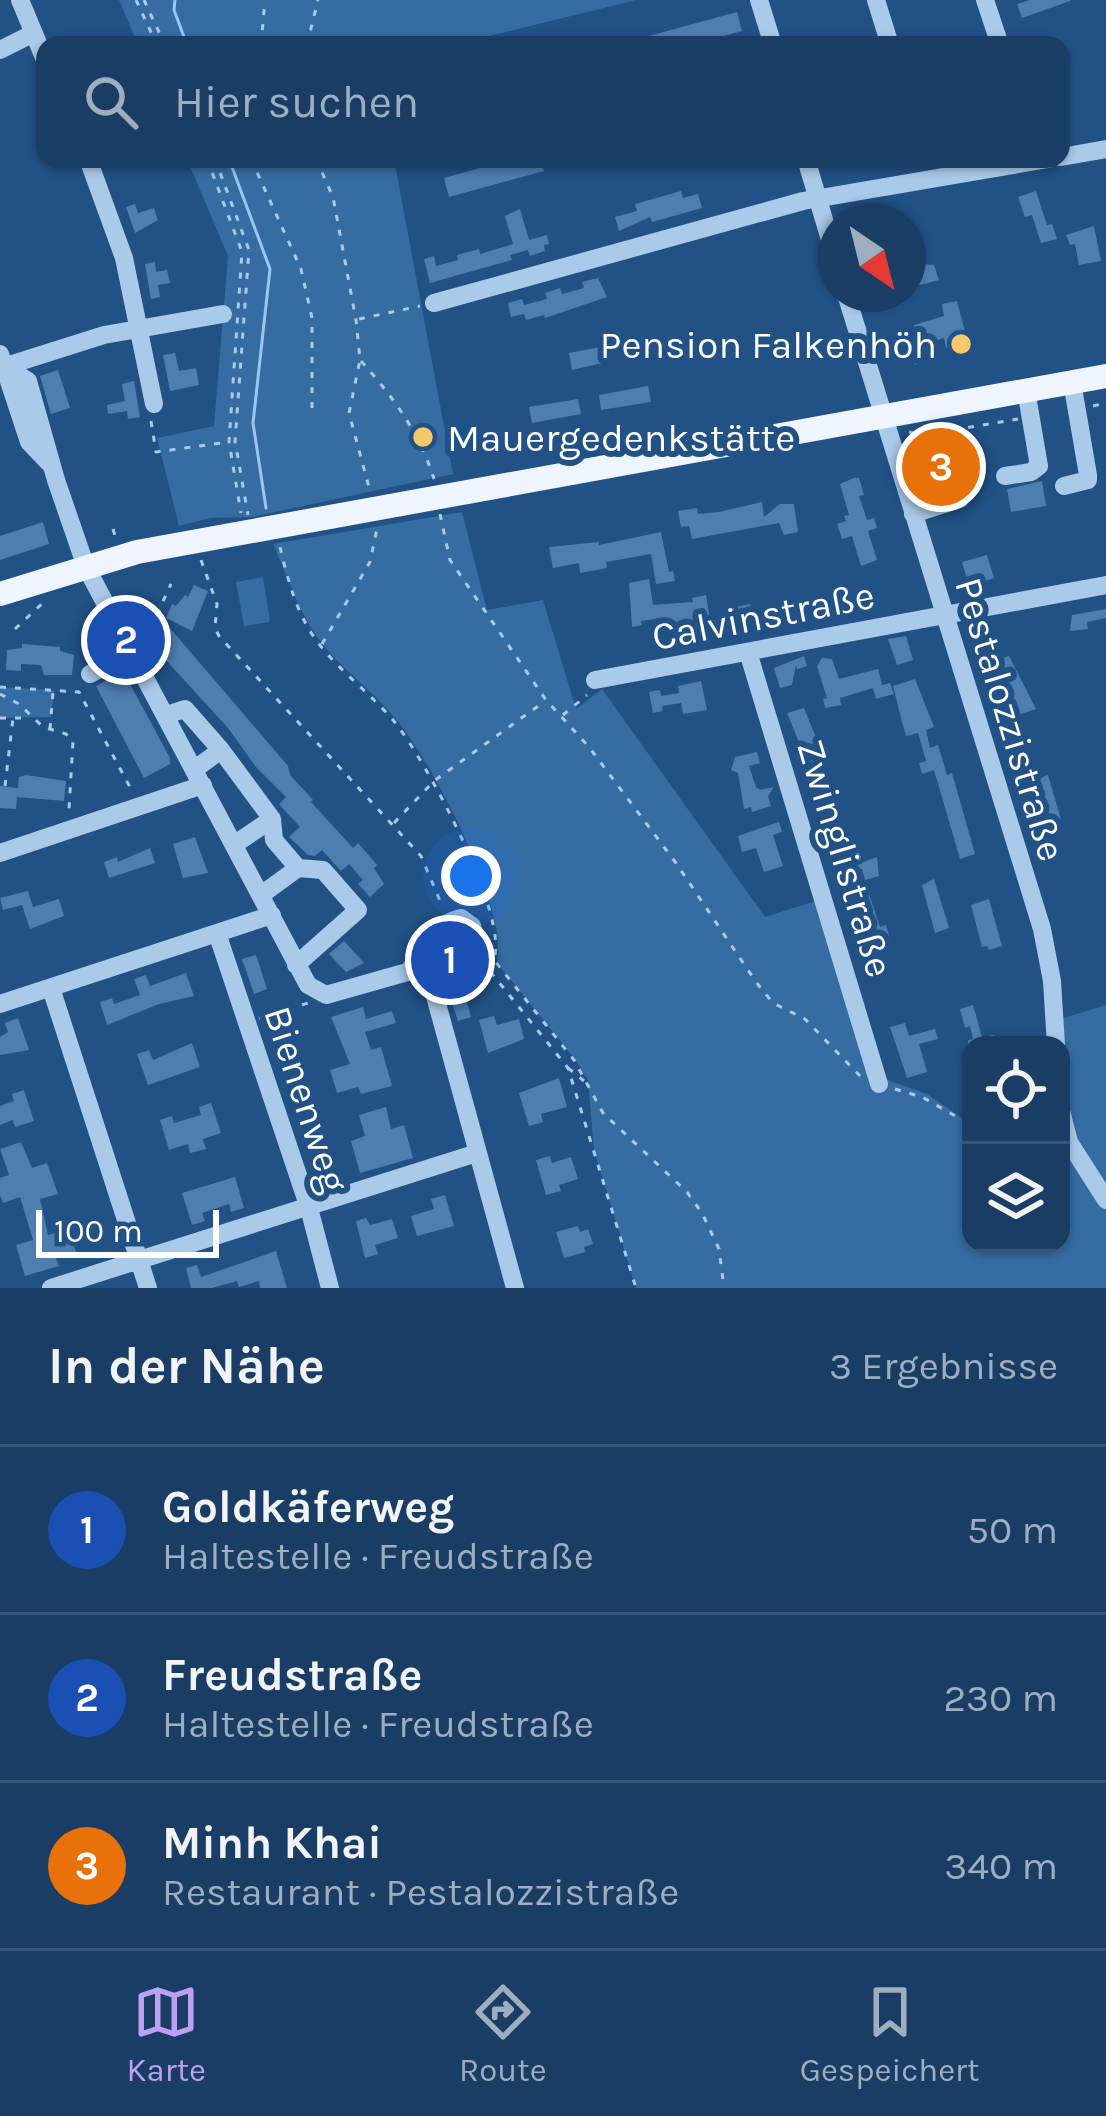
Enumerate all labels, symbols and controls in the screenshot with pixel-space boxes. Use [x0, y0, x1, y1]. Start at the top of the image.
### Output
search box [36, 36, 1070, 168]
icon: search [78, 69, 144, 135]
text: Hier suchen [174, 76, 419, 128]
north arrow [818, 204, 926, 312]
place label: Pension Falkenhöh [600, 322, 937, 368]
marker: Pension Falkenhöh [948, 331, 974, 357]
place label: Mauergedenkstätte [447, 415, 795, 461]
pin: 3 [902, 422, 980, 512]
marker: Mauergedenkstätte [410, 424, 436, 450]
street label: Calvinstraße [648, 572, 878, 660]
street label: Pestalozzistraße [945, 572, 1075, 866]
pin: 2 [87, 595, 165, 685]
street label: Zwinglistraße [787, 734, 903, 983]
your location [441, 846, 501, 906]
pin: 1 [411, 915, 489, 1005]
street label: Bienenweg [254, 1000, 358, 1198]
map controls [962, 1036, 1070, 1252]
button: locate [962, 1036, 1070, 1144]
button: layers [962, 1144, 1070, 1252]
scale bar [36, 1204, 219, 1257]
text: 100 m [54, 1212, 143, 1250]
text: In der Nähe [48, 1336, 325, 1396]
text: 3 Ergebnisse [829, 1343, 1058, 1389]
text: Goldkäferweg [162, 1481, 454, 1533]
text: 1 [80, 1507, 94, 1553]
text: 50 m [967, 1507, 1058, 1553]
text: Haltestelle · Freudstraße [162, 1533, 594, 1579]
text: Freudstraße [162, 1649, 422, 1701]
text: 2 [75, 1675, 99, 1721]
text: 230 m [943, 1675, 1058, 1721]
text: Haltestelle · Freudstraße [162, 1701, 594, 1747]
text: Minh Khai [162, 1817, 382, 1869]
text: 3 [75, 1843, 99, 1889]
text: 340 m [944, 1843, 1058, 1889]
text: Restaurant · Pestalozzistraße [162, 1869, 679, 1915]
tab: Karte [127, 1979, 206, 2089]
tab: Route [459, 1979, 547, 2089]
tab: Gespeichert [800, 1979, 979, 2089]

